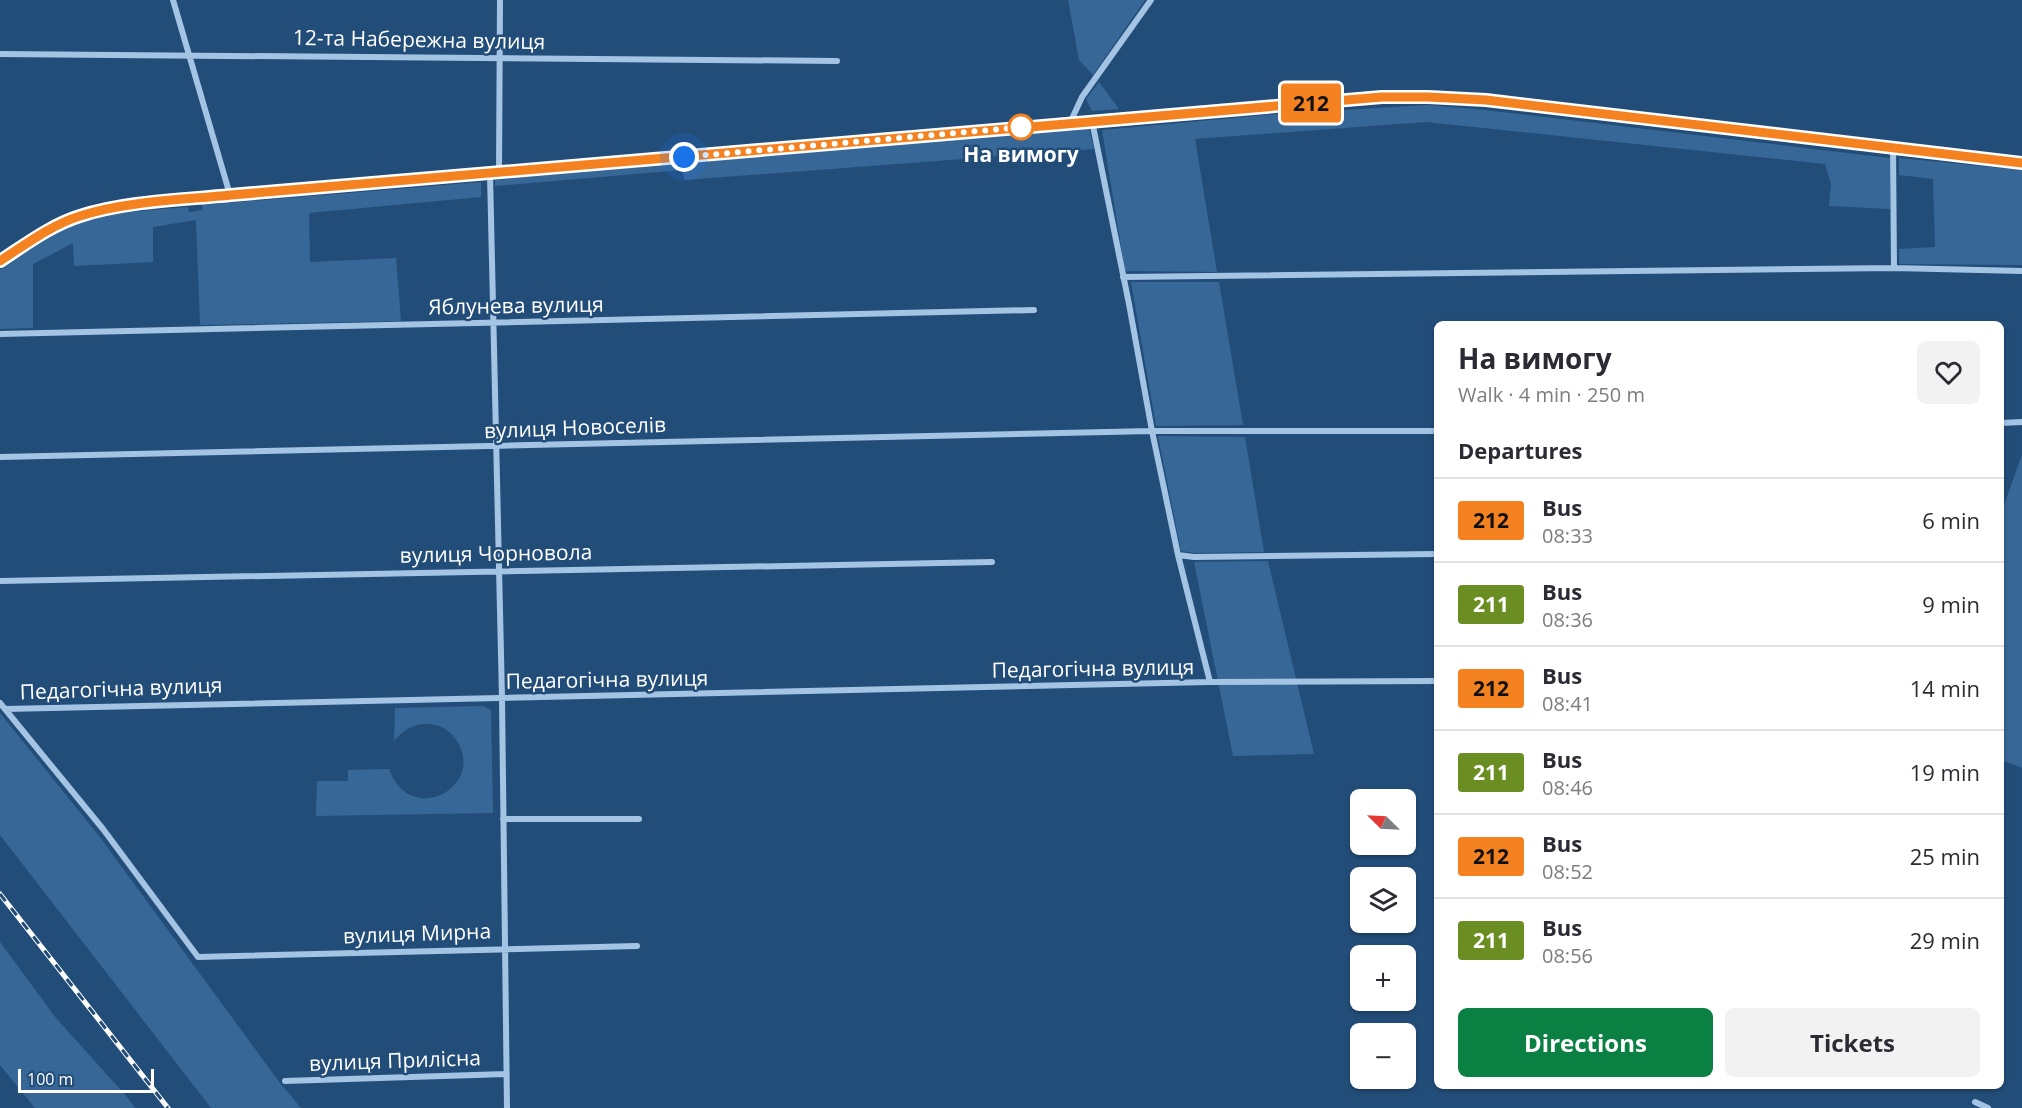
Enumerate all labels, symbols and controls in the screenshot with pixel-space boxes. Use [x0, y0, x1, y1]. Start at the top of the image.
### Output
street label: 12-та Набережна вулиця [293, 23, 545, 55]
line badge: 212 [1276, 84, 1346, 122]
text: 212 [1293, 89, 1329, 117]
marker: На вимогу [1008, 114, 1034, 140]
place label: На вимогу [963, 140, 1079, 168]
your location [669, 142, 699, 172]
street label: Яблунева вулиця [428, 289, 604, 321]
text: На вимогу [1458, 339, 1612, 377]
button: heart [1917, 341, 1980, 404]
text: Walk · 4 min · 250 m [1458, 381, 1645, 408]
street label: вулиця Новоселів [483, 410, 667, 444]
text: Departures [1458, 435, 1582, 465]
text: Bus [1542, 492, 1582, 522]
text: 6 min [1922, 505, 1980, 535]
text: 212 [1473, 506, 1509, 534]
text: 08:33 [1542, 522, 1593, 549]
street label: вулиця Чорновола [399, 537, 592, 569]
text: Bus [1542, 576, 1582, 606]
text: 9 min [1922, 589, 1980, 619]
text: 211 [1473, 590, 1509, 618]
text: 08:36 [1542, 606, 1593, 633]
street label: Педагогічна вулиця [991, 652, 1195, 684]
text: Bus [1542, 660, 1582, 690]
street label: Педагогічна вулиця [505, 663, 709, 695]
street label: Педагогічна вулиця [19, 670, 223, 706]
text: 14 min [1910, 673, 1980, 703]
text: 212 [1473, 674, 1509, 702]
text: 08:41 [1542, 690, 1593, 717]
text: Bus [1542, 744, 1582, 774]
text: 19 min [1910, 757, 1980, 787]
text: 211 [1473, 758, 1509, 786]
text: 08:46 [1542, 774, 1593, 801]
north arrow [1350, 789, 1416, 855]
map controls [1350, 789, 1416, 1089]
text: Bus [1542, 828, 1582, 858]
text: 25 min [1910, 841, 1980, 871]
text: 212 [1473, 842, 1509, 870]
text: 08:52 [1542, 858, 1593, 885]
button: layers [1350, 867, 1416, 933]
text: Bus [1542, 912, 1582, 942]
street label: вулиця Мирна [342, 916, 492, 950]
text: 29 min [1910, 925, 1980, 955]
text: 211 [1473, 926, 1509, 954]
text: 08:56 [1542, 942, 1593, 969]
button: + [1350, 945, 1416, 1011]
button: Directions [1458, 1008, 1713, 1077]
button: Tickets [1725, 1008, 1980, 1077]
button: − [1350, 1023, 1416, 1089]
street label: вулиця Прилісна [309, 1043, 481, 1077]
scale bar [18, 1066, 154, 1094]
text: 100 m [27, 1068, 73, 1090]

